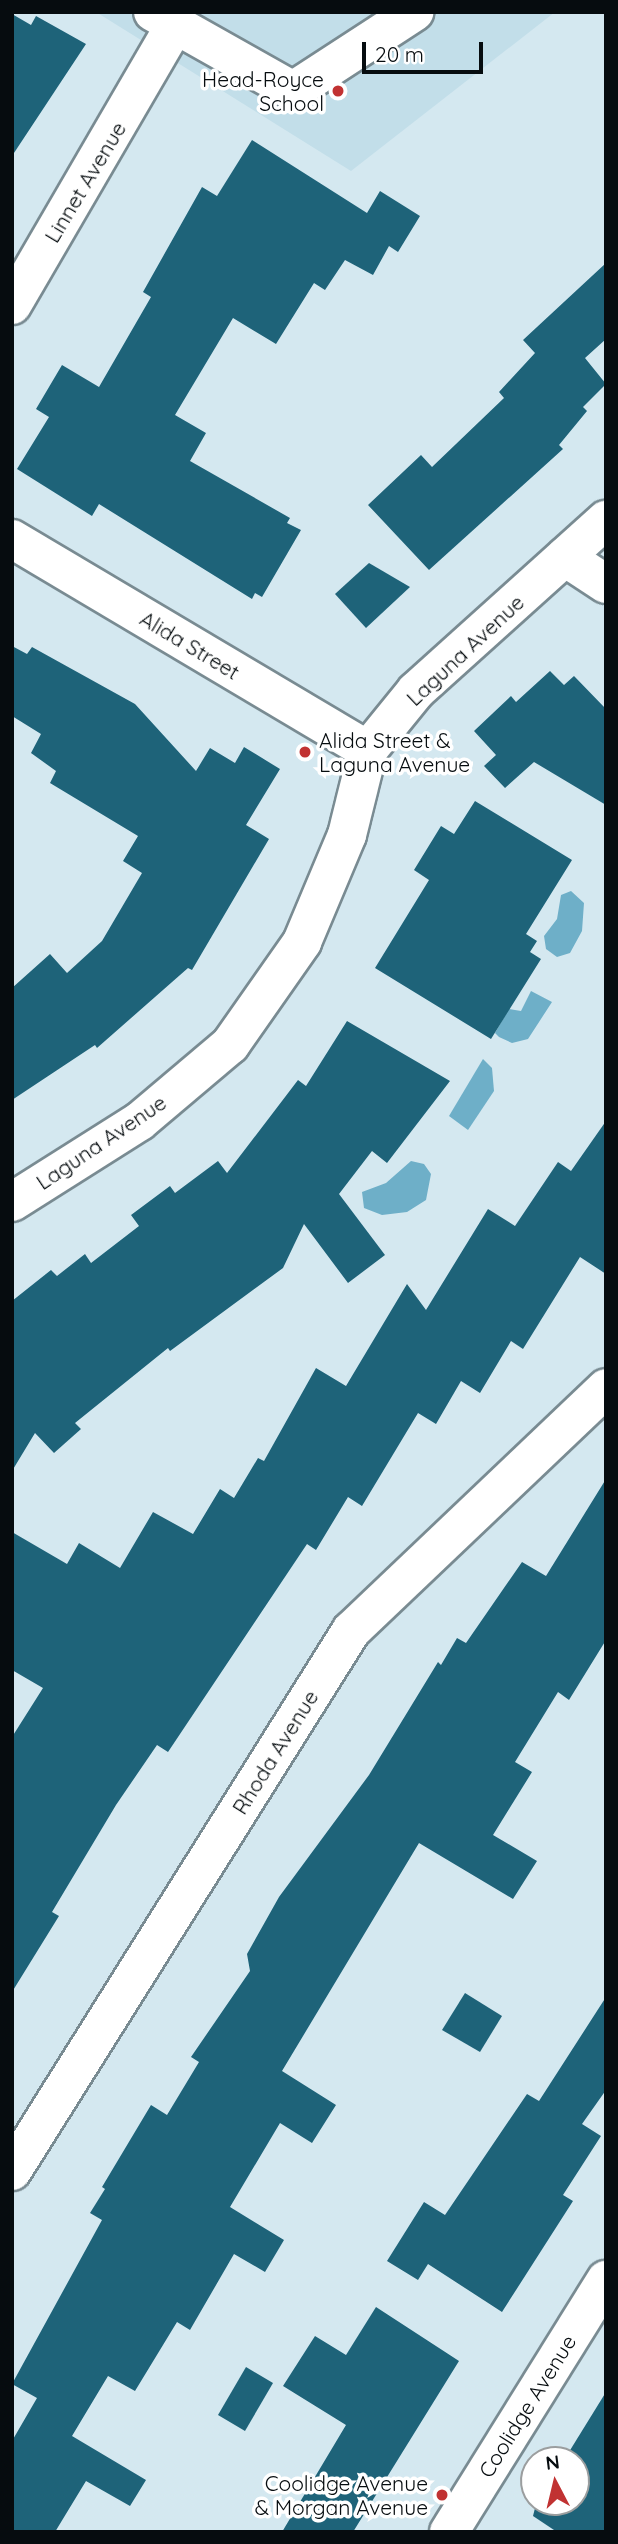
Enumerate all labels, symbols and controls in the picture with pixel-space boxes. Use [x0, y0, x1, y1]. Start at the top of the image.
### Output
scale bar [366, 28, 487, 72]
text: 20 m [375, 41, 424, 67]
place label: Head-Royce School [202, 66, 324, 116]
marker: Head-Royce School [330, 83, 346, 99]
street label: Linnet Avenue [39, 117, 131, 247]
street label: Laguna Avenue [401, 589, 529, 711]
street label: Alida Street [136, 605, 244, 685]
place label: Alida Street & Laguna Avenue [319, 727, 470, 777]
marker: Alida Street & Laguna Avenue [297, 744, 313, 760]
street label: Laguna Avenue [31, 1089, 171, 1195]
street label: Rhoda Avenue [227, 1685, 323, 1819]
street label: Coolidge Avenue [473, 2330, 581, 2482]
north arrow [520, 2446, 590, 2516]
text: N [544, 2449, 561, 2475]
place label: Coolidge Avenue & Morgan Avenue [255, 2470, 428, 2520]
marker: Coolidge Avenue & Morgan Avenue [434, 2487, 450, 2503]

